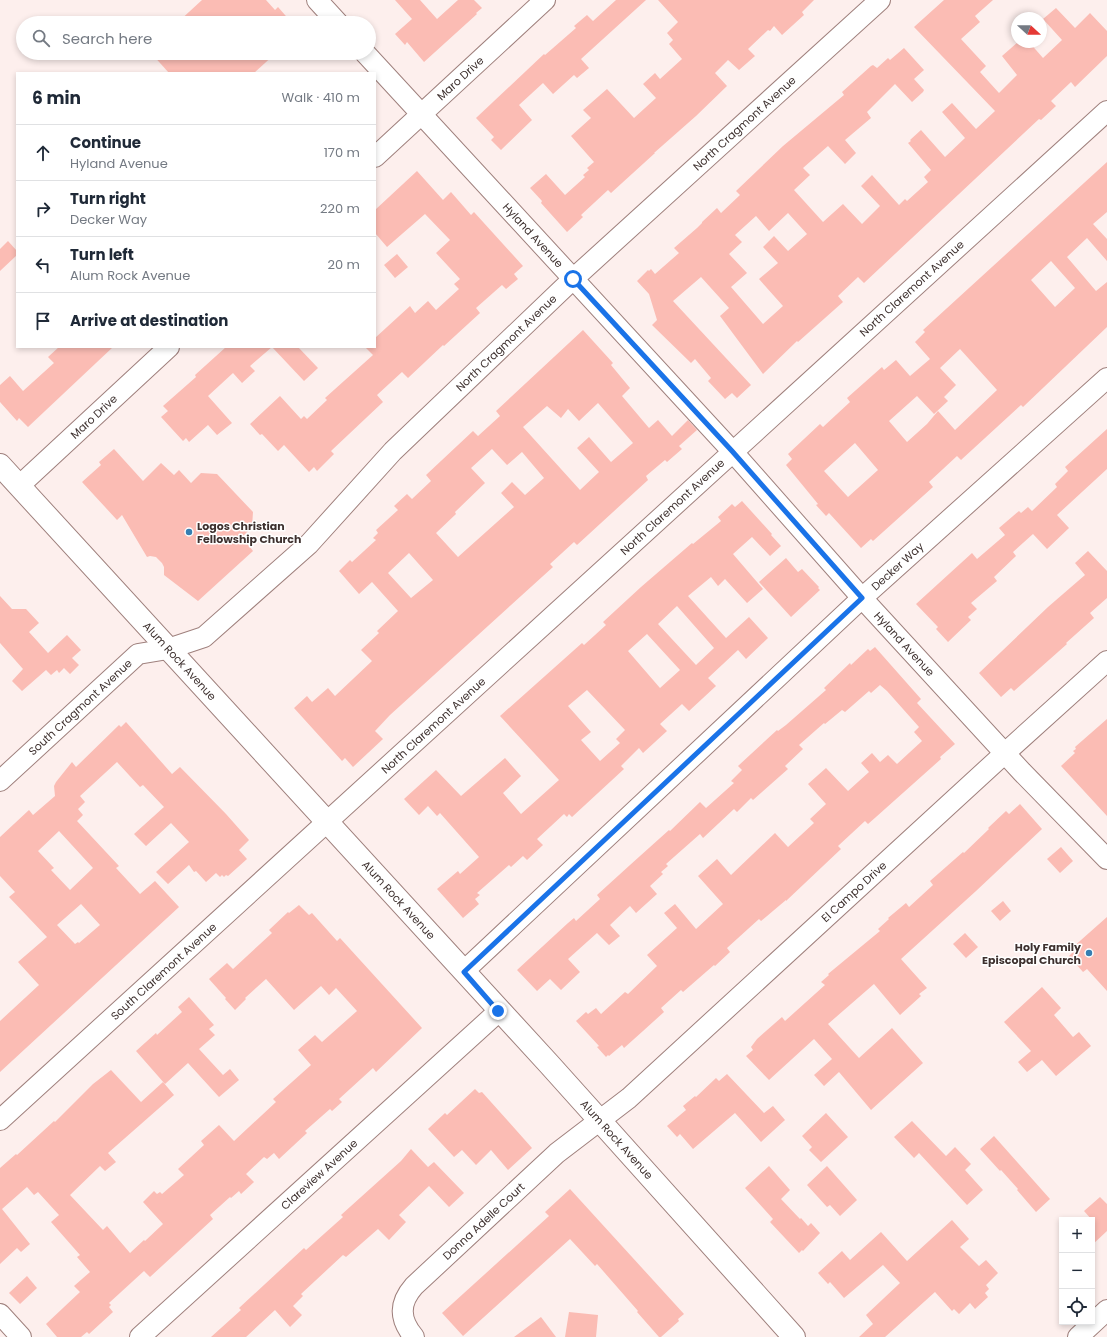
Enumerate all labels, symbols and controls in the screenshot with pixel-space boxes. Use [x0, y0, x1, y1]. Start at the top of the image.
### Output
north arrow [1011, 12, 1047, 48]
search box [16, 16, 376, 60]
icon: search [30, 27, 52, 49]
text: Search here [62, 28, 152, 49]
street label: Maro Drive [433, 52, 487, 104]
street label: North Cragmont Avenue [689, 72, 799, 174]
text: 6 min [32, 86, 81, 110]
text: Walk · 410 m [282, 88, 360, 107]
text: Continue [70, 132, 141, 153]
icon: ahead [32, 142, 54, 164]
text: 170 m [324, 143, 360, 162]
text: Hyland Avenue [70, 154, 168, 173]
text: Turn right [70, 188, 146, 209]
icon: right [32, 198, 54, 220]
text: 220 m [320, 199, 360, 218]
street label: Hyland Avenue [499, 199, 567, 271]
text: Decker Way [70, 210, 147, 229]
street label: North Claremont Avenue [856, 236, 968, 340]
text: Turn left [70, 244, 134, 265]
icon: left [32, 254, 54, 276]
text: 20 m [327, 255, 360, 274]
text: Alum Rock Avenue [70, 266, 190, 285]
route start [564, 270, 582, 288]
street label: North Cragmont Avenue [452, 291, 560, 395]
icon: arrive [32, 310, 54, 332]
text: Arrive at destination [70, 310, 228, 331]
street label: Maro Drive [67, 391, 121, 442]
street label: North Claremont Avenue [617, 455, 728, 559]
place label: Logos Christian Fellowship Church [197, 518, 301, 547]
marker: Logos Christian Fellowship Church [184, 527, 194, 537]
street label: Decker Way [868, 538, 928, 594]
street label: Hyland Avenue [870, 608, 938, 680]
street label: Alum Rock Avenue [139, 618, 220, 704]
street label: South Cragmont Avenue [25, 655, 136, 759]
street label: North Claremont Avenue [378, 673, 489, 777]
street label: Alum Rock Avenue [358, 857, 439, 943]
street label: El Campo Drive [818, 857, 890, 926]
street label: South Claremont Avenue [107, 919, 220, 1024]
place label: Holy Family Episcopal Church [982, 939, 1081, 968]
marker: Holy Family Episcopal Church [1084, 948, 1094, 958]
route end [489, 1002, 507, 1020]
street label: Alum Rock Avenue [577, 1096, 657, 1183]
street label: Clareview Avenue [277, 1135, 361, 1213]
street label: Donna Adelle Court [439, 1179, 528, 1263]
map controls [1059, 1217, 1095, 1325]
button: + [1059, 1217, 1095, 1253]
button: − [1059, 1253, 1095, 1289]
button: locate [1059, 1289, 1095, 1325]

